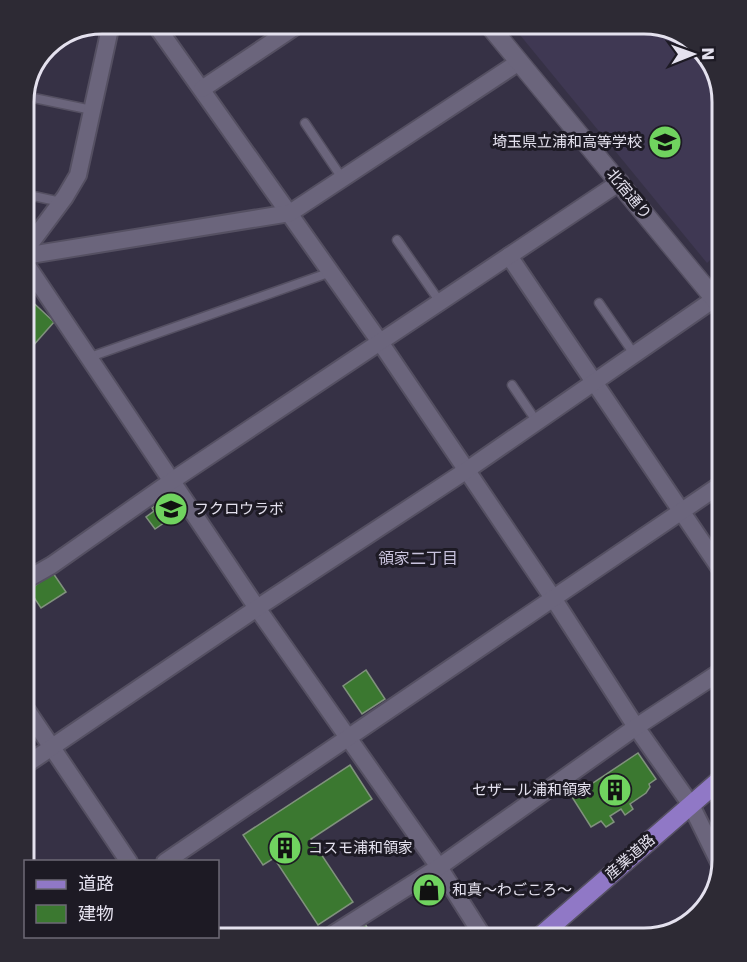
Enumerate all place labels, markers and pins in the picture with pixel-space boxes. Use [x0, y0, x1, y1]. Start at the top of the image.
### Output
school or university icon: 埼玉県立浦和高等学校 [647, 124, 683, 160]
place label: 埼玉県立浦和高等学校 [492, 133, 642, 151]
school or university icon: フクロウラボ [153, 491, 189, 527]
place label: フクロウラボ [194, 500, 284, 518]
building icon: セザール浦和領家 [597, 772, 633, 808]
place label: セザール浦和領家 [472, 781, 592, 799]
building icon: コスモ浦和領家 [267, 830, 303, 866]
place label: コスモ浦和領家 [308, 839, 413, 857]
shop icon: 和真～わごころ～ [411, 872, 447, 908]
place label: 和真～わごころ～ [452, 881, 572, 899]

